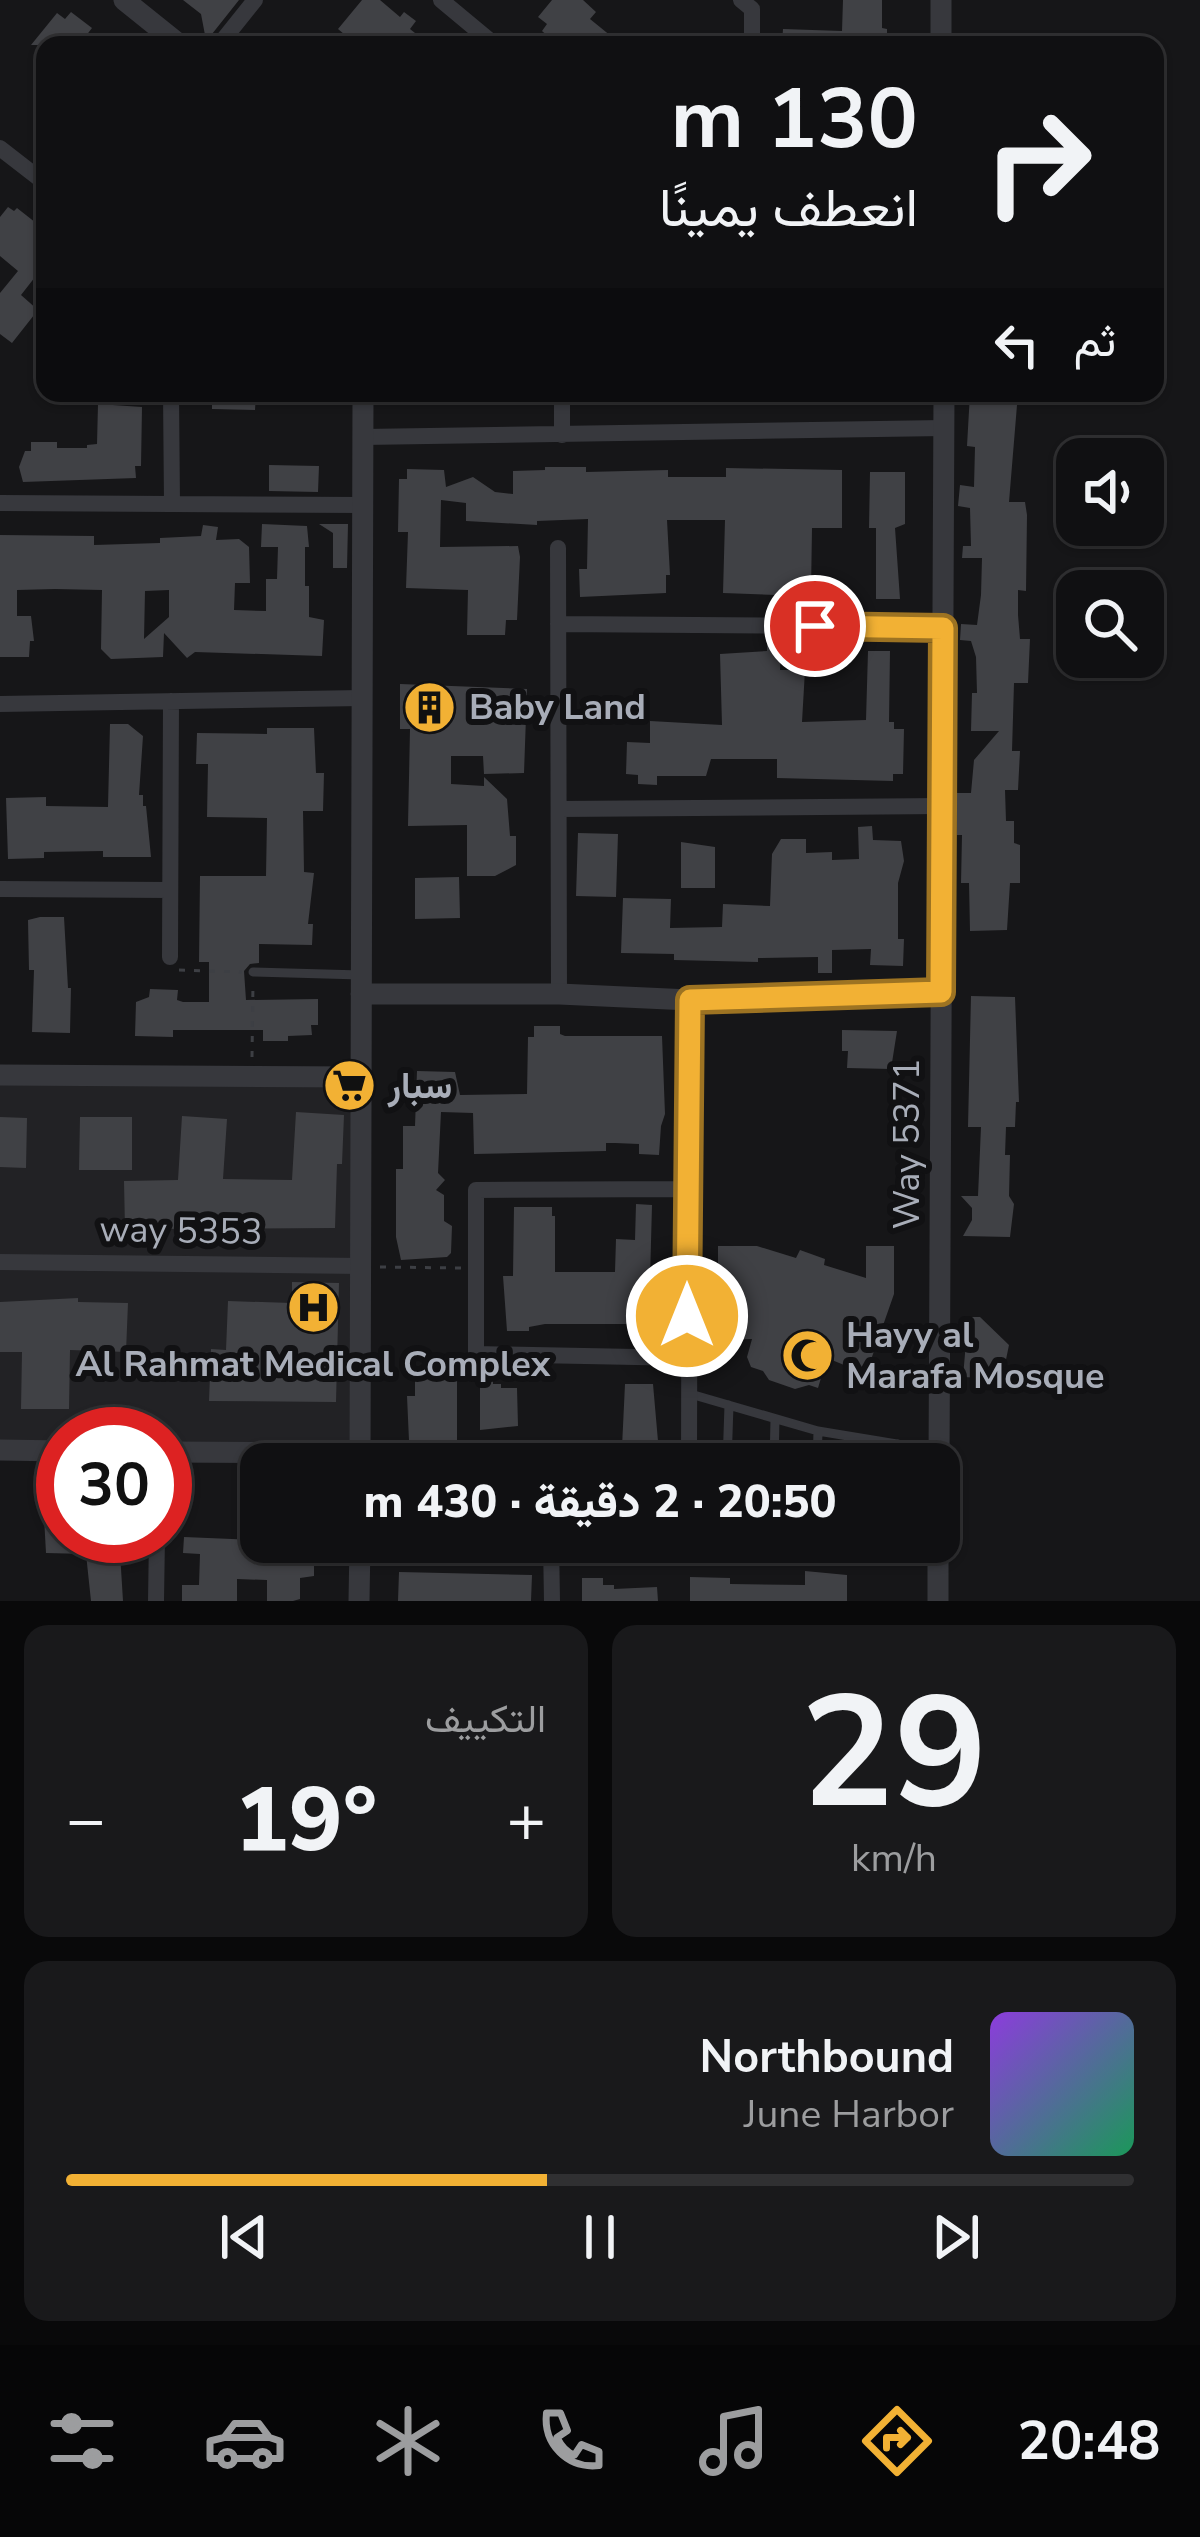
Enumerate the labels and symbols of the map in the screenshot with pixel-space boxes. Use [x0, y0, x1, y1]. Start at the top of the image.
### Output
pin [764, 575, 866, 677]
building icon: Baby Land [402, 679, 458, 735]
place label: Baby Land [469, 683, 646, 732]
supermarket icon: سبار [321, 1058, 377, 1114]
street label: Way 5371 [883, 1059, 932, 1229]
place label: سبار [387, 1062, 452, 1111]
street label: way 5353 [99, 1205, 263, 1257]
position arrow [624, 1253, 750, 1379]
hospital icon: Al Rahmat Medical Complex [285, 1280, 341, 1336]
place label: Hayy al Marafa Mosque [846, 1311, 1104, 1401]
mosque icon: Hayy al Marafa Mosque [779, 1328, 835, 1384]
place label: Al Rahmat Medical Complex [76, 1340, 551, 1389]
speed limit sign: 30 [36, 1407, 192, 1563]

